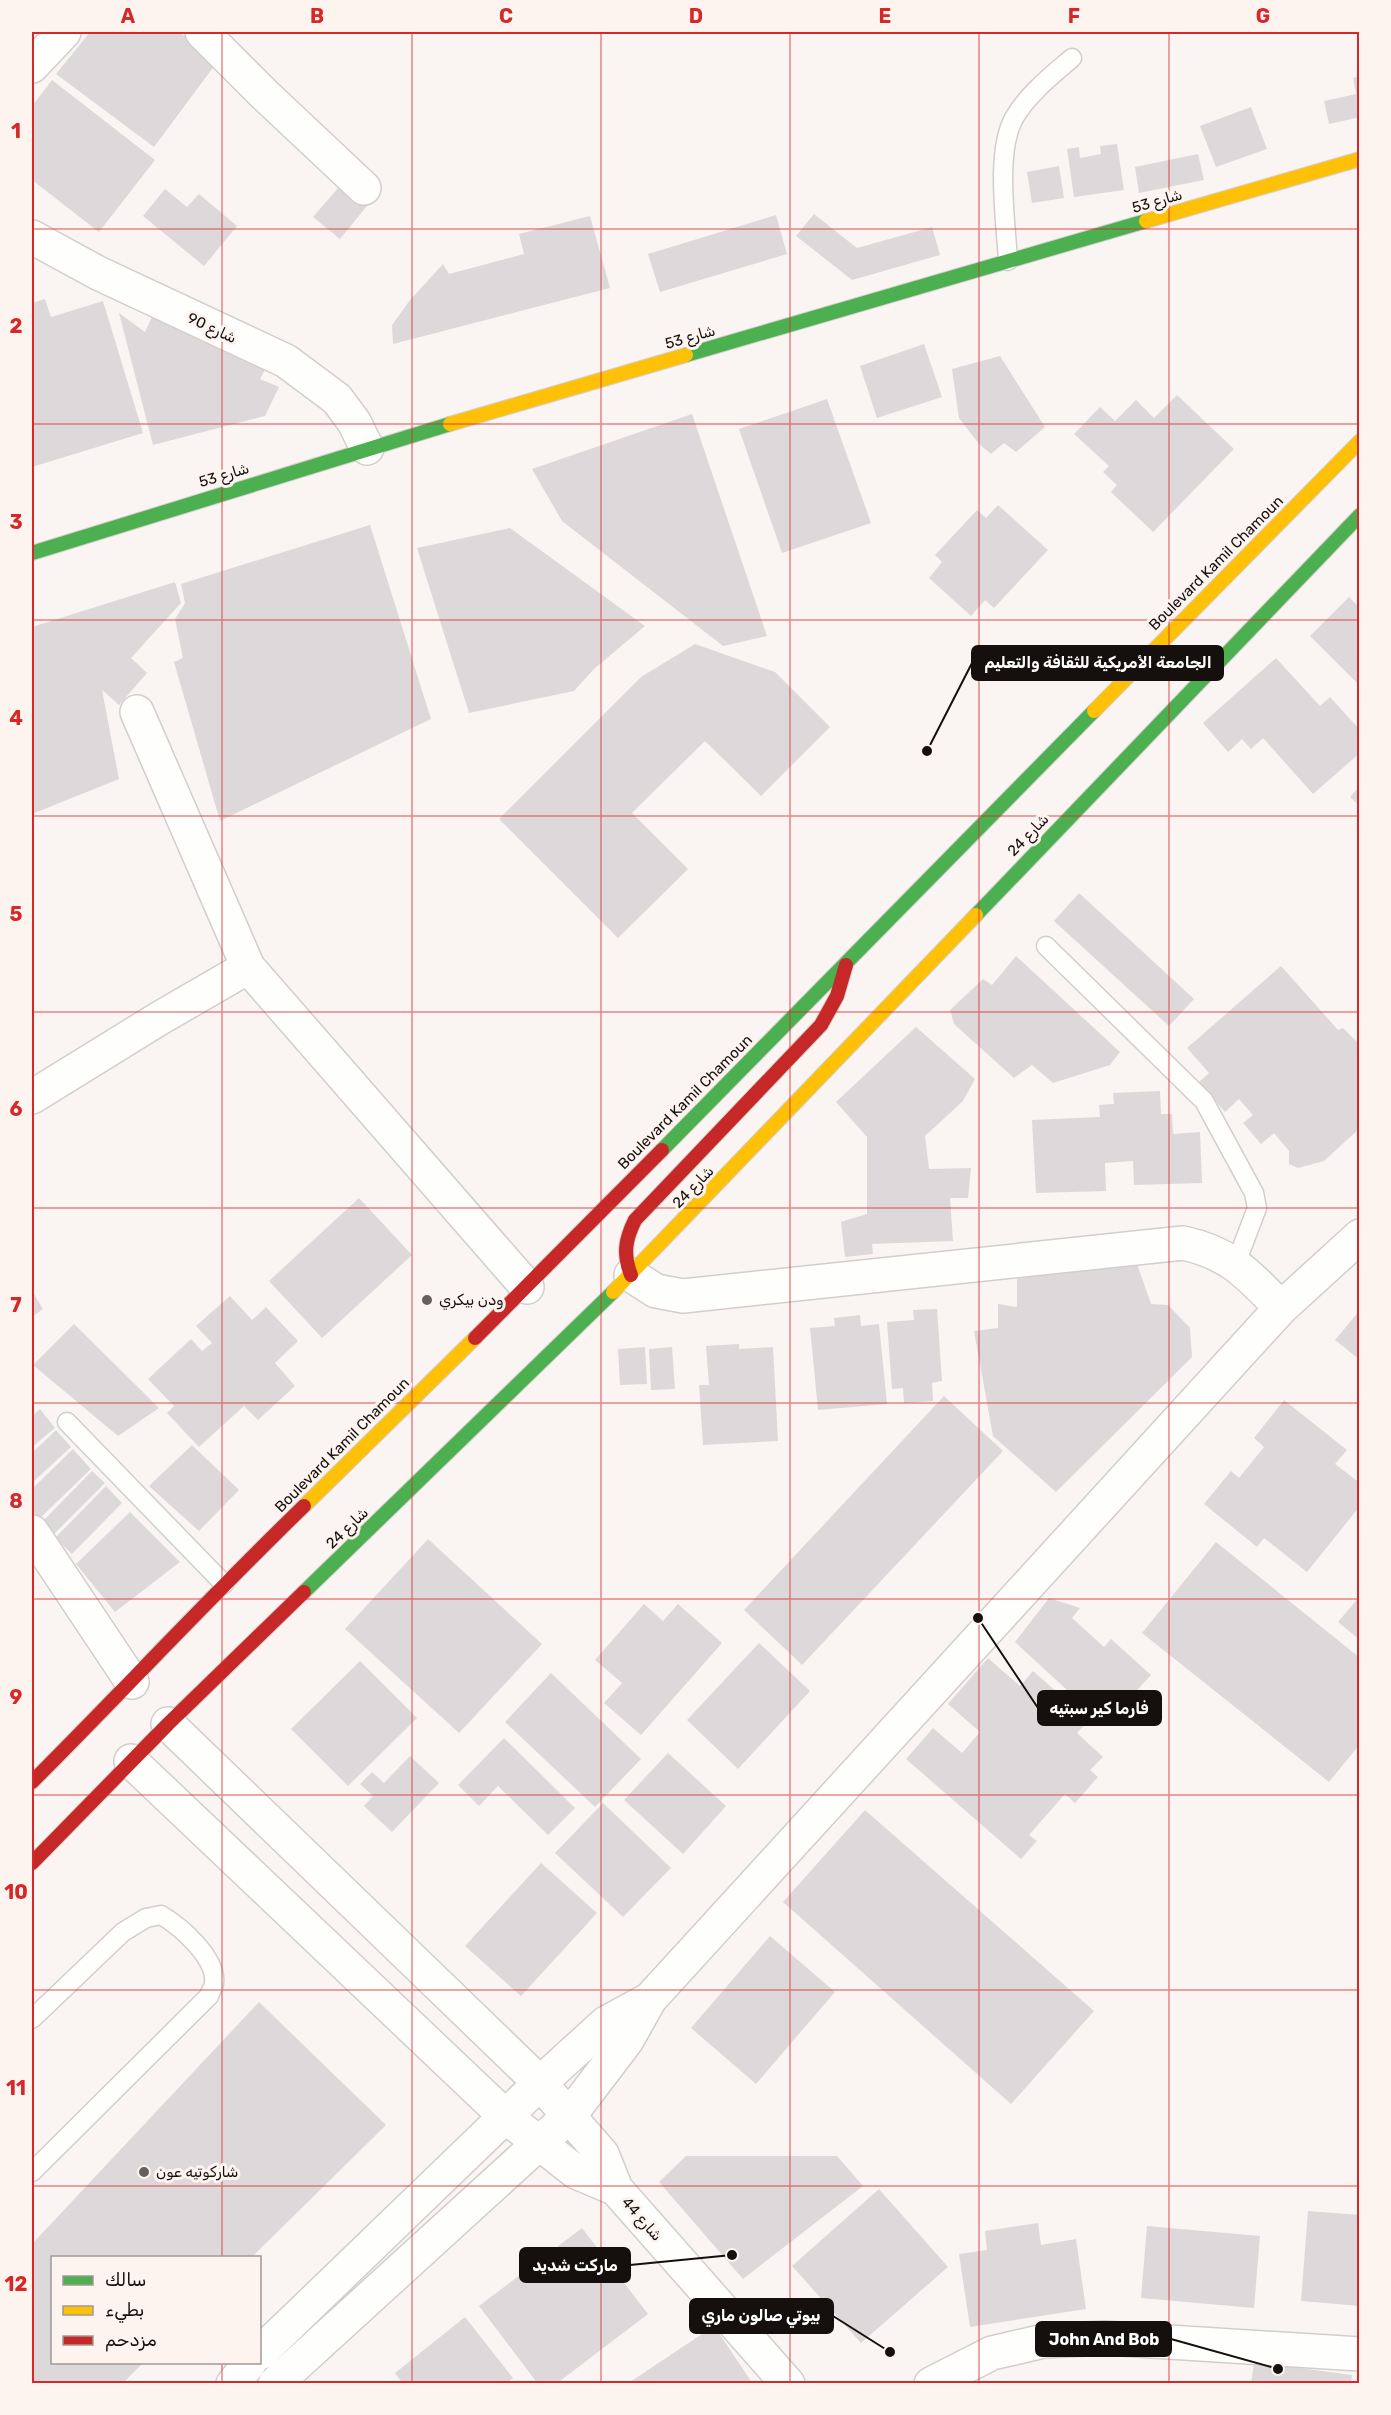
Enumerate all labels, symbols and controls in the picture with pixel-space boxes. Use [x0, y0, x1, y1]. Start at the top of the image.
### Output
text: A [121, 4, 136, 28]
text: B [310, 4, 324, 28]
text: C [499, 4, 513, 28]
text: D [689, 4, 703, 28]
text: E [879, 4, 891, 28]
text: F [1068, 4, 1080, 28]
text: G [1256, 4, 1270, 28]
text: 1 [11, 119, 21, 143]
street label: شارع 53 [1130, 185, 1185, 219]
street label: شارع 90 [184, 309, 239, 349]
text: 2 [10, 314, 23, 338]
street label: شارع 53 [663, 321, 718, 355]
street label: شارع 53 [197, 459, 252, 493]
street label: Boulevard Kamil Chamoun [1145, 492, 1287, 634]
text: 3 [9, 510, 23, 534]
callout: الجامعة الأمريكية للثقافة والتعليم [972, 646, 1223, 680]
text: الجامعة الأمريكية للثقافة والتعليم [984, 653, 1212, 673]
text: 4 [9, 706, 23, 730]
street label: شارع 24 [1004, 810, 1054, 861]
text: 5 [10, 902, 23, 926]
street label: Boulevard Kamil Chamoun [614, 1031, 756, 1173]
text: 6 [9, 1097, 23, 1121]
street label: شارع 24 [669, 1162, 719, 1213]
place label: ودن بيكري [439, 1291, 504, 1310]
text: 7 [10, 1293, 22, 1317]
marker: ودن بيكري [420, 1293, 434, 1307]
street label: Boulevard Kamil Chamoun [271, 1374, 413, 1516]
text: 8 [9, 1489, 23, 1513]
street label: شارع 24 [322, 1504, 373, 1554]
text: 9 [10, 1685, 23, 1709]
callout: فارما كير سبتيه [1038, 1691, 1161, 1725]
text: فارما كير سبتيه [1050, 1699, 1148, 1718]
text: 10 [4, 1880, 28, 1904]
text: 11 [6, 2076, 26, 2100]
place label: شاركوتيه عون [156, 2163, 238, 2181]
marker: شاركوتيه عون [137, 2165, 151, 2179]
street label: شارع 44 [617, 2193, 666, 2246]
callout: ماركت شديد [520, 2248, 630, 2282]
legend [51, 2256, 261, 2364]
text: ماركت شديد [532, 2256, 618, 2275]
text: سالك [105, 2269, 146, 2291]
text: 12 [5, 2272, 27, 2296]
text: بطيء [105, 2299, 144, 2323]
callout: بيوتي صالون ماري [690, 2299, 833, 2333]
text: بيوتي صالون ماري [702, 2306, 820, 2328]
callout: John And Bob [1036, 2322, 1171, 2356]
text: مزدحم [105, 2329, 157, 2352]
text: John And Bob [1049, 2330, 1159, 2349]

